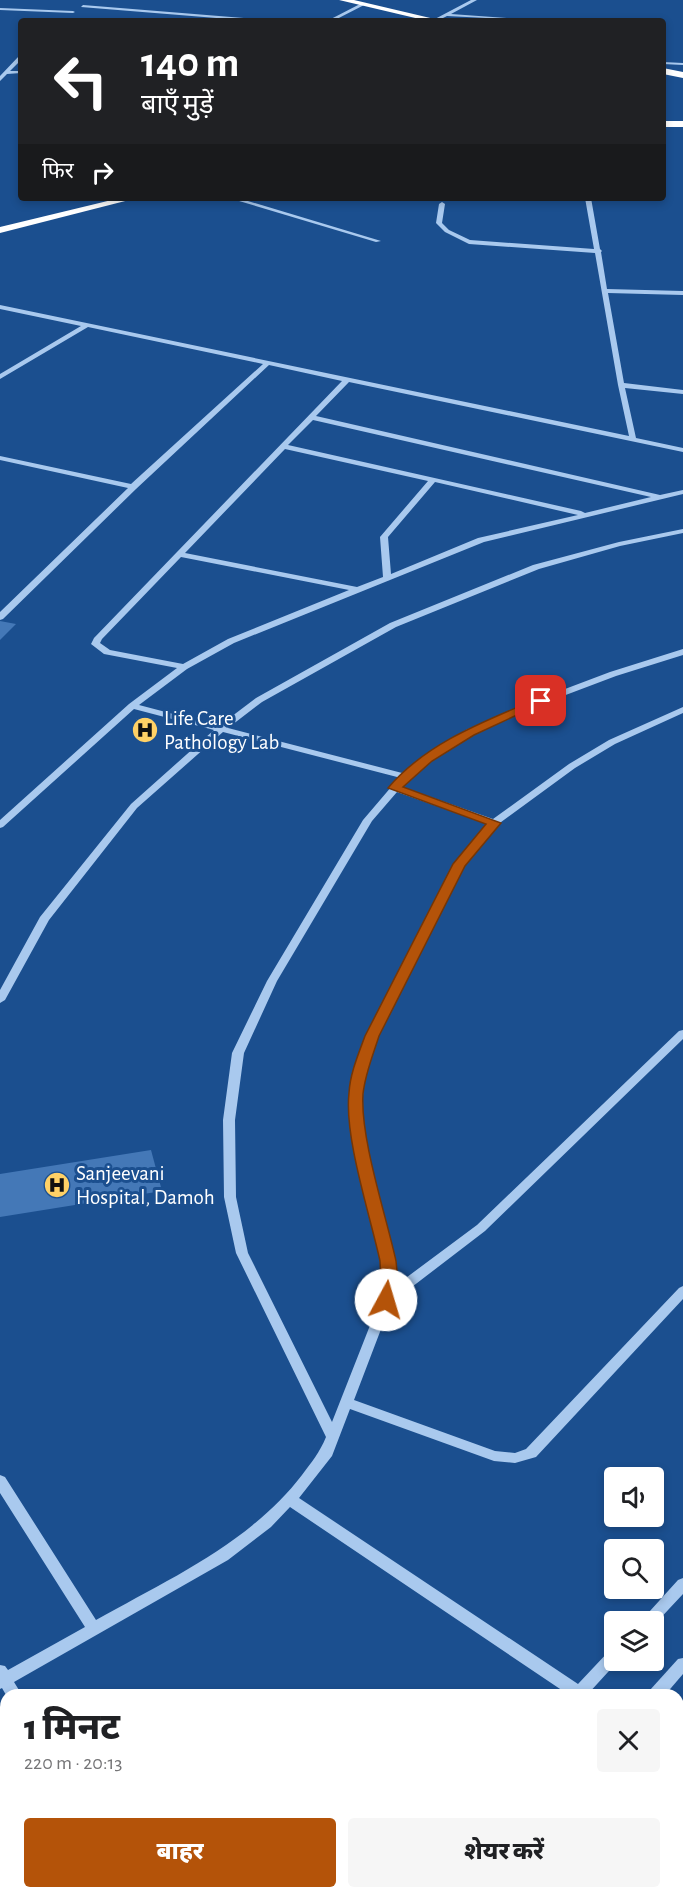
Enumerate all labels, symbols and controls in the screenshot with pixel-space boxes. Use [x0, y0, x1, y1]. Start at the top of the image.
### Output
icon: left [42, 42, 120, 120]
text: 140 m [141, 42, 239, 84]
text: बाएँ मुड़ें [141, 91, 213, 118]
icon: right [86, 156, 119, 189]
text: फिर [42, 160, 74, 182]
pin [515, 675, 566, 726]
icon: arrive [524, 684, 557, 717]
place label: Life Care Pathology Lab [164, 708, 279, 753]
hospital icon: Life Care Pathology Lab [130, 715, 160, 745]
place label: Sanjeevani Hospital, Damoh [76, 1163, 215, 1208]
hospital icon: Sanjeevani Hospital, Damoh [42, 1170, 72, 1200]
position arrow [354, 1268, 418, 1332]
map controls [604, 1467, 664, 1671]
button: sound [604, 1467, 664, 1527]
button: search [604, 1539, 664, 1599]
button: layers [604, 1611, 664, 1671]
button: close [597, 1709, 660, 1772]
text: 1 मिनट [24, 1710, 120, 1746]
text: 220 m · 20:13 [24, 1753, 123, 1773]
button: बाहर [24, 1818, 336, 1887]
button: शेयर करें [348, 1818, 660, 1887]

